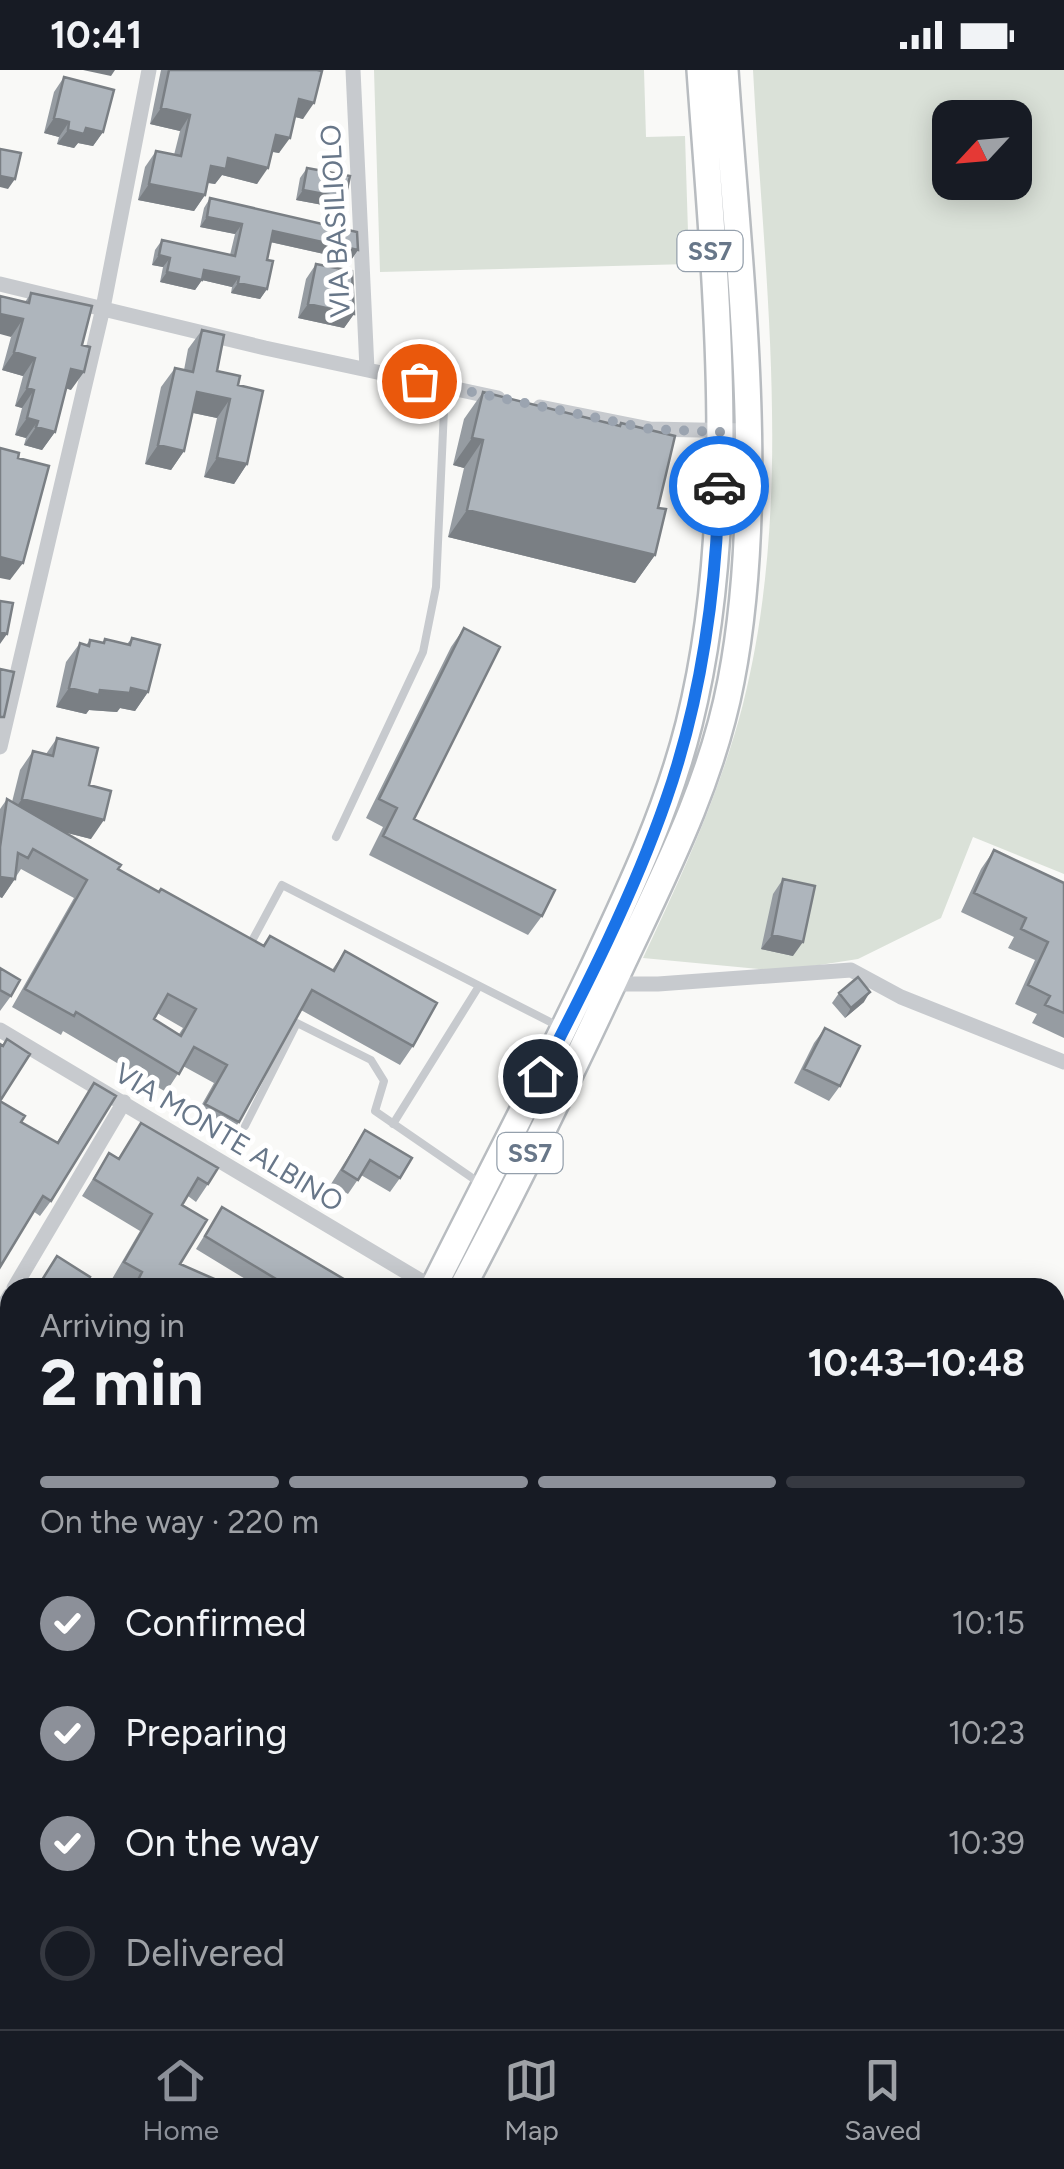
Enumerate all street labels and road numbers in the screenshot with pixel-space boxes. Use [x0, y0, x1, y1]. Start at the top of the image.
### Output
street label: VIA BASILIOLO [313, 124, 357, 318]
road number: SS7 [678, 231, 742, 271]
street label: VIA MONTE ALBINO [109, 1055, 349, 1219]
road number: SS7 [498, 1133, 562, 1173]

